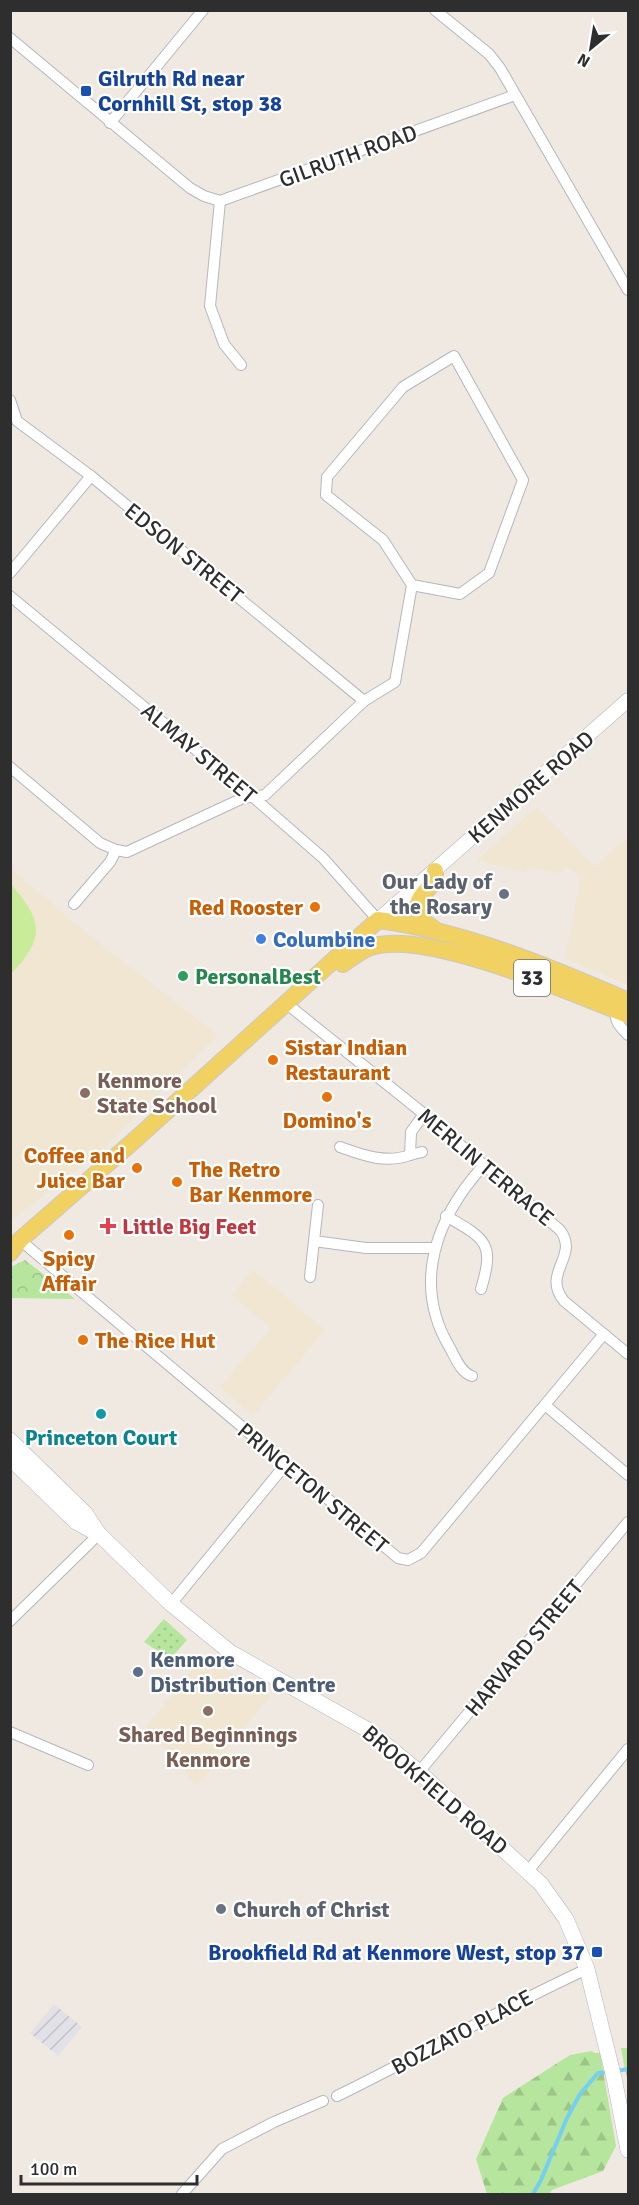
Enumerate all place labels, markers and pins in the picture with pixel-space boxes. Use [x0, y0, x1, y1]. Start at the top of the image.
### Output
place label: Gilruth Rd near Cornhill St, stop 38 [98, 65, 282, 117]
marker: Gilruth Rd near Cornhill St, stop 38 [79, 84, 93, 98]
place label: Our Lady of the Rosary [382, 868, 493, 920]
marker: Our Lady of the Rosary [497, 887, 511, 901]
place label: Red Rooster [189, 894, 303, 921]
marker: Red Rooster [308, 900, 322, 914]
place label: Columbine [273, 926, 376, 953]
marker: Columbine [254, 932, 268, 946]
place label: PersonalBest [195, 963, 321, 990]
marker: PersonalBest [176, 969, 190, 983]
place label: Sistar Indian Restaurant [285, 1034, 407, 1086]
marker: Sistar Indian Restaurant [266, 1053, 280, 1067]
place label: Kenmore State School [97, 1067, 217, 1119]
marker: Kenmore State School [78, 1086, 92, 1100]
marker: Domino's [320, 1090, 334, 1104]
place label: Domino's [283, 1107, 372, 1134]
place label: Coffee and Juice Bar [24, 1142, 125, 1194]
place label: The Retro Bar Kenmore [189, 1156, 312, 1208]
marker: Coffee and Juice Bar [130, 1161, 144, 1175]
marker: The Retro Bar Kenmore [170, 1175, 184, 1189]
place label: Little Big Feet [122, 1213, 256, 1240]
marker: Little Big Feet [99, 1217, 117, 1235]
marker: Spicy Affair [62, 1228, 76, 1242]
place label: Spicy Affair [41, 1245, 97, 1297]
place label: The Rice Hut [95, 1327, 215, 1354]
marker: The Rice Hut [76, 1333, 90, 1347]
marker: Princeton Court [94, 1407, 108, 1421]
place label: Princeton Court [25, 1424, 177, 1451]
place label: Kenmore Distribution Centre [150, 1646, 336, 1698]
marker: Kenmore Distribution Centre [131, 1665, 145, 1679]
marker: Shared Beginnings Kenmore [201, 1704, 215, 1718]
place label: Shared Beginnings Kenmore [119, 1721, 297, 1773]
place label: Church of Christ [233, 1896, 389, 1923]
marker: Church of Christ [214, 1902, 228, 1916]
place label: Brookfield Rd at Kenmore West, stop 37 [208, 1939, 585, 1966]
marker: Brookfield Rd at Kenmore West, stop 37 [590, 1945, 604, 1959]

